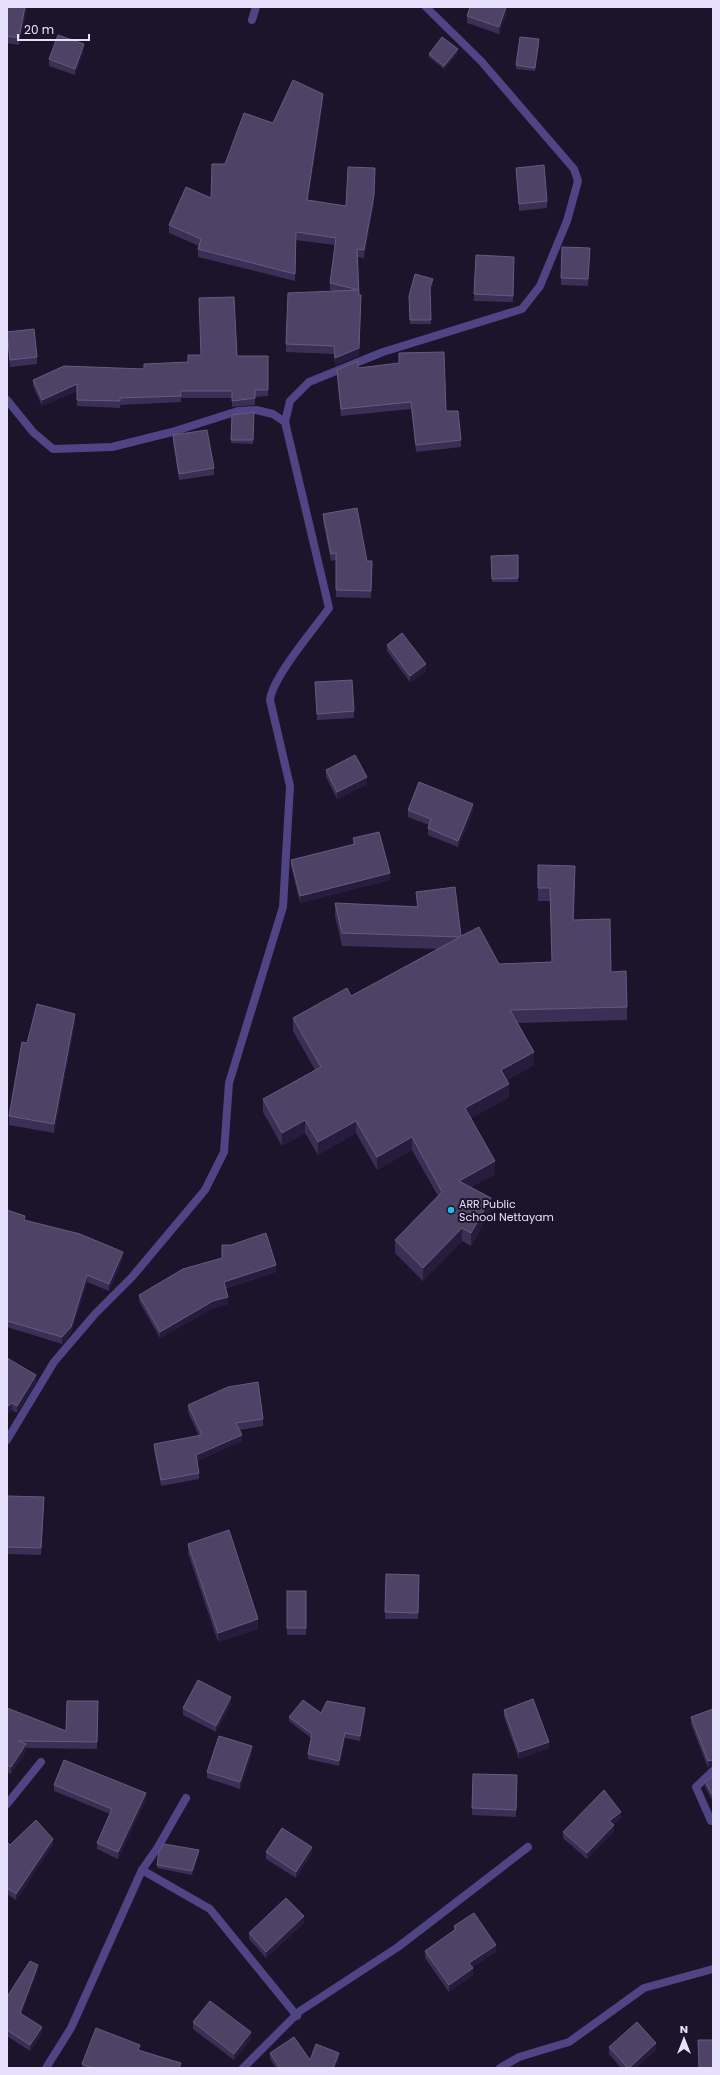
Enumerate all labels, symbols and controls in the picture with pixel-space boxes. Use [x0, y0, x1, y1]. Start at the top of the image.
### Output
scale bar [18, 16, 89, 42]
text: 20 m [24, 21, 54, 38]
place label: ARR Public School Nettayam [459, 1196, 554, 1225]
marker: ARR Public School Nettayam [446, 1205, 456, 1215]
north arrow [664, 2019, 704, 2059]
text: N [680, 2021, 688, 2037]

